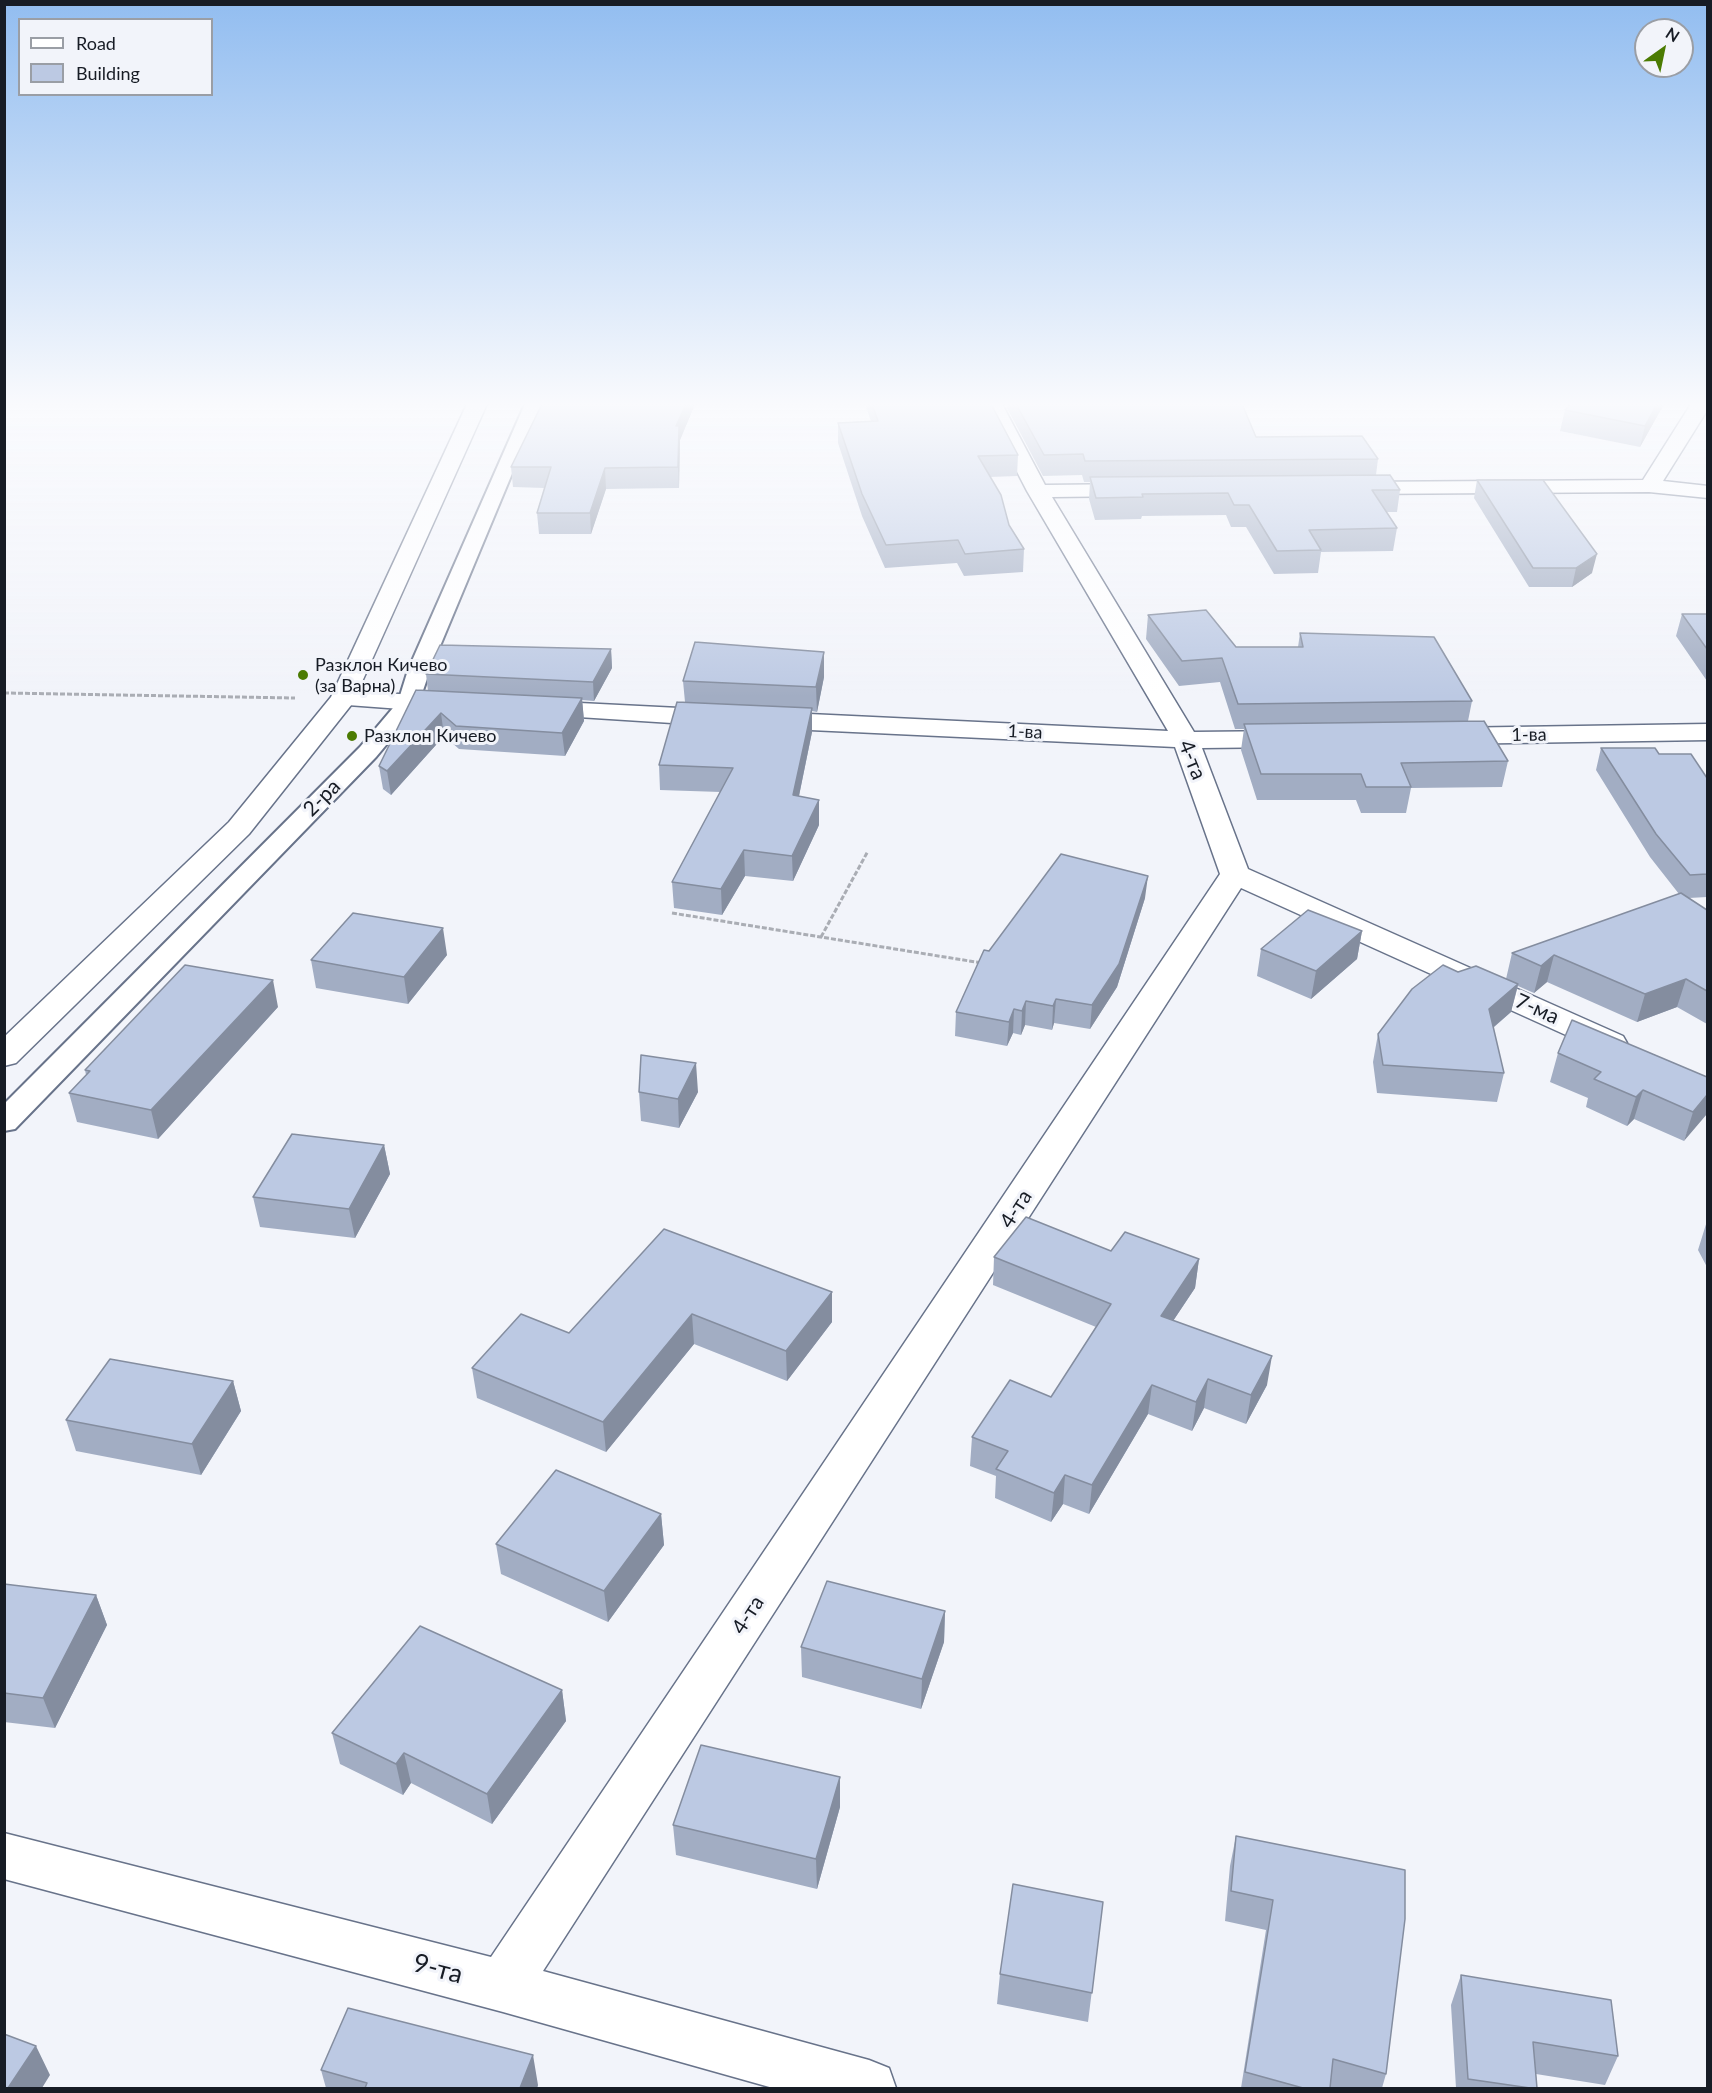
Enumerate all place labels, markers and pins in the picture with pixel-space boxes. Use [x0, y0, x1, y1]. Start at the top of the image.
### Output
place label: Разклон Кичево (за Варна) [315, 654, 448, 696]
marker: Разклон Кичево (за Варна) [296, 668, 310, 682]
place label: Разклон Кичево [364, 725, 497, 747]
marker: Разклон Кичево [345, 729, 359, 743]

